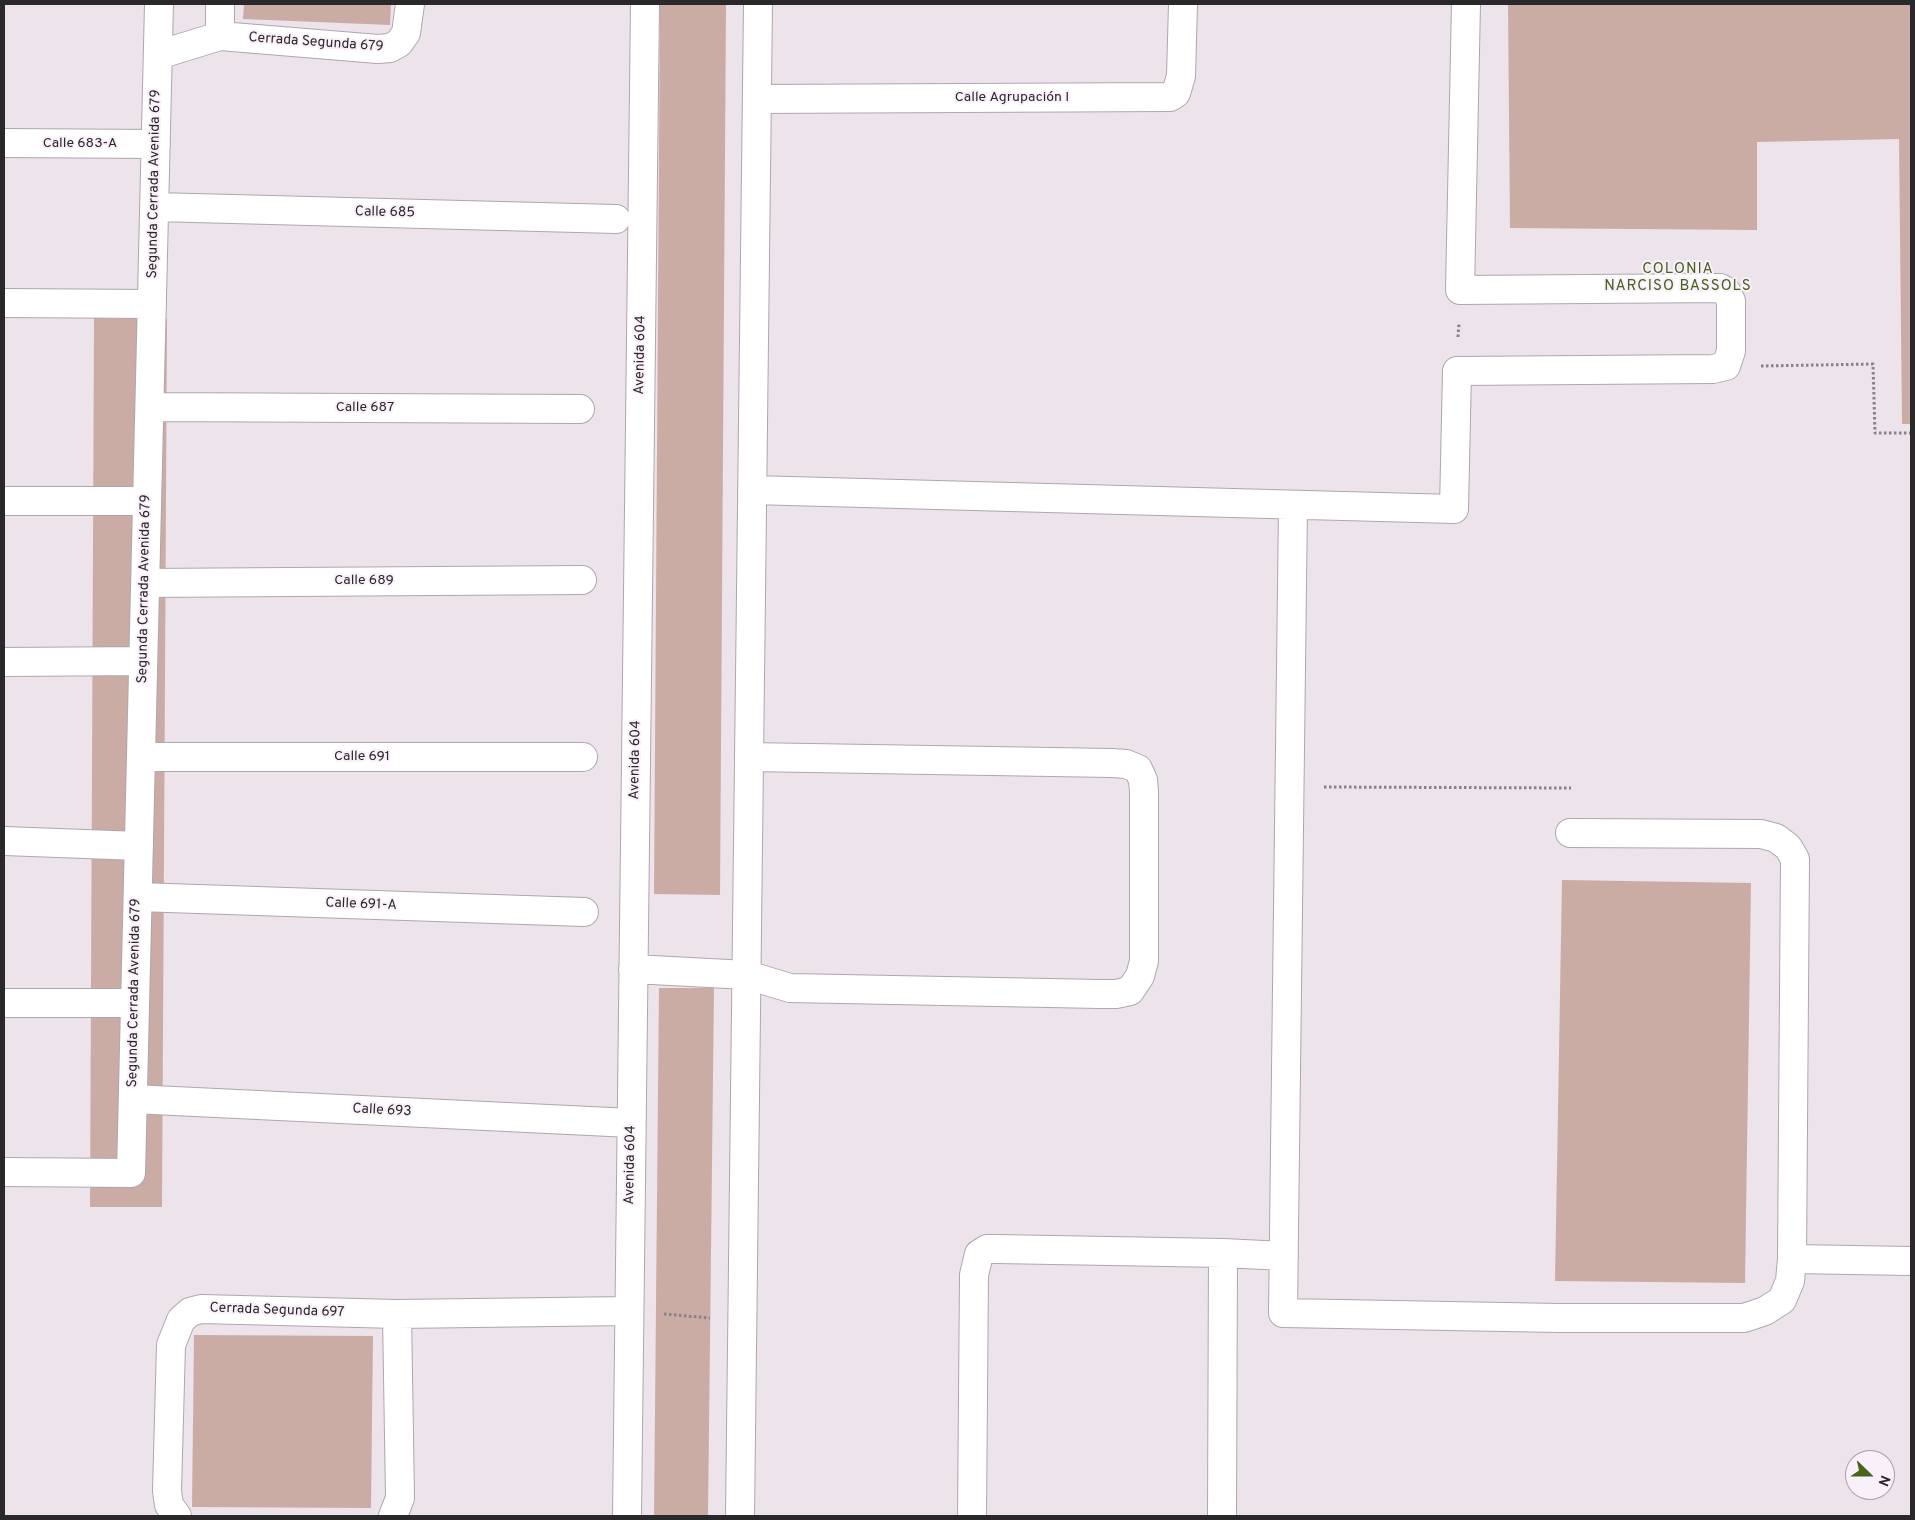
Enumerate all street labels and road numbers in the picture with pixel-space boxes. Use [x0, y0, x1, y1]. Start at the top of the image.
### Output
street label: Cerrada Segunda 679 [248, 30, 384, 56]
street label: Segunda Cerrada Avenida 679 [145, 89, 165, 279]
street label: Calle Agrupación I [955, 90, 1069, 106]
street label: Calle 683-A [43, 136, 117, 152]
street label: Calle 685 [355, 204, 415, 222]
street label: Avenida 604 [632, 315, 650, 395]
street label: Calle 687 [336, 400, 394, 416]
street label: Segunda Cerrada Avenida 679 [135, 494, 155, 684]
street label: Calle 689 [334, 573, 394, 589]
street label: Avenida 604 [627, 720, 645, 800]
street label: Calle 691 [334, 749, 390, 765]
street label: Calle 691-A [325, 895, 397, 915]
street label: Segunda Cerrada Avenida 679 [125, 898, 145, 1088]
street label: Calle 693 [352, 1101, 412, 1121]
street label: Avenida 604 [622, 1125, 640, 1205]
street label: Cerrada Segunda 697 [209, 1300, 345, 1322]

